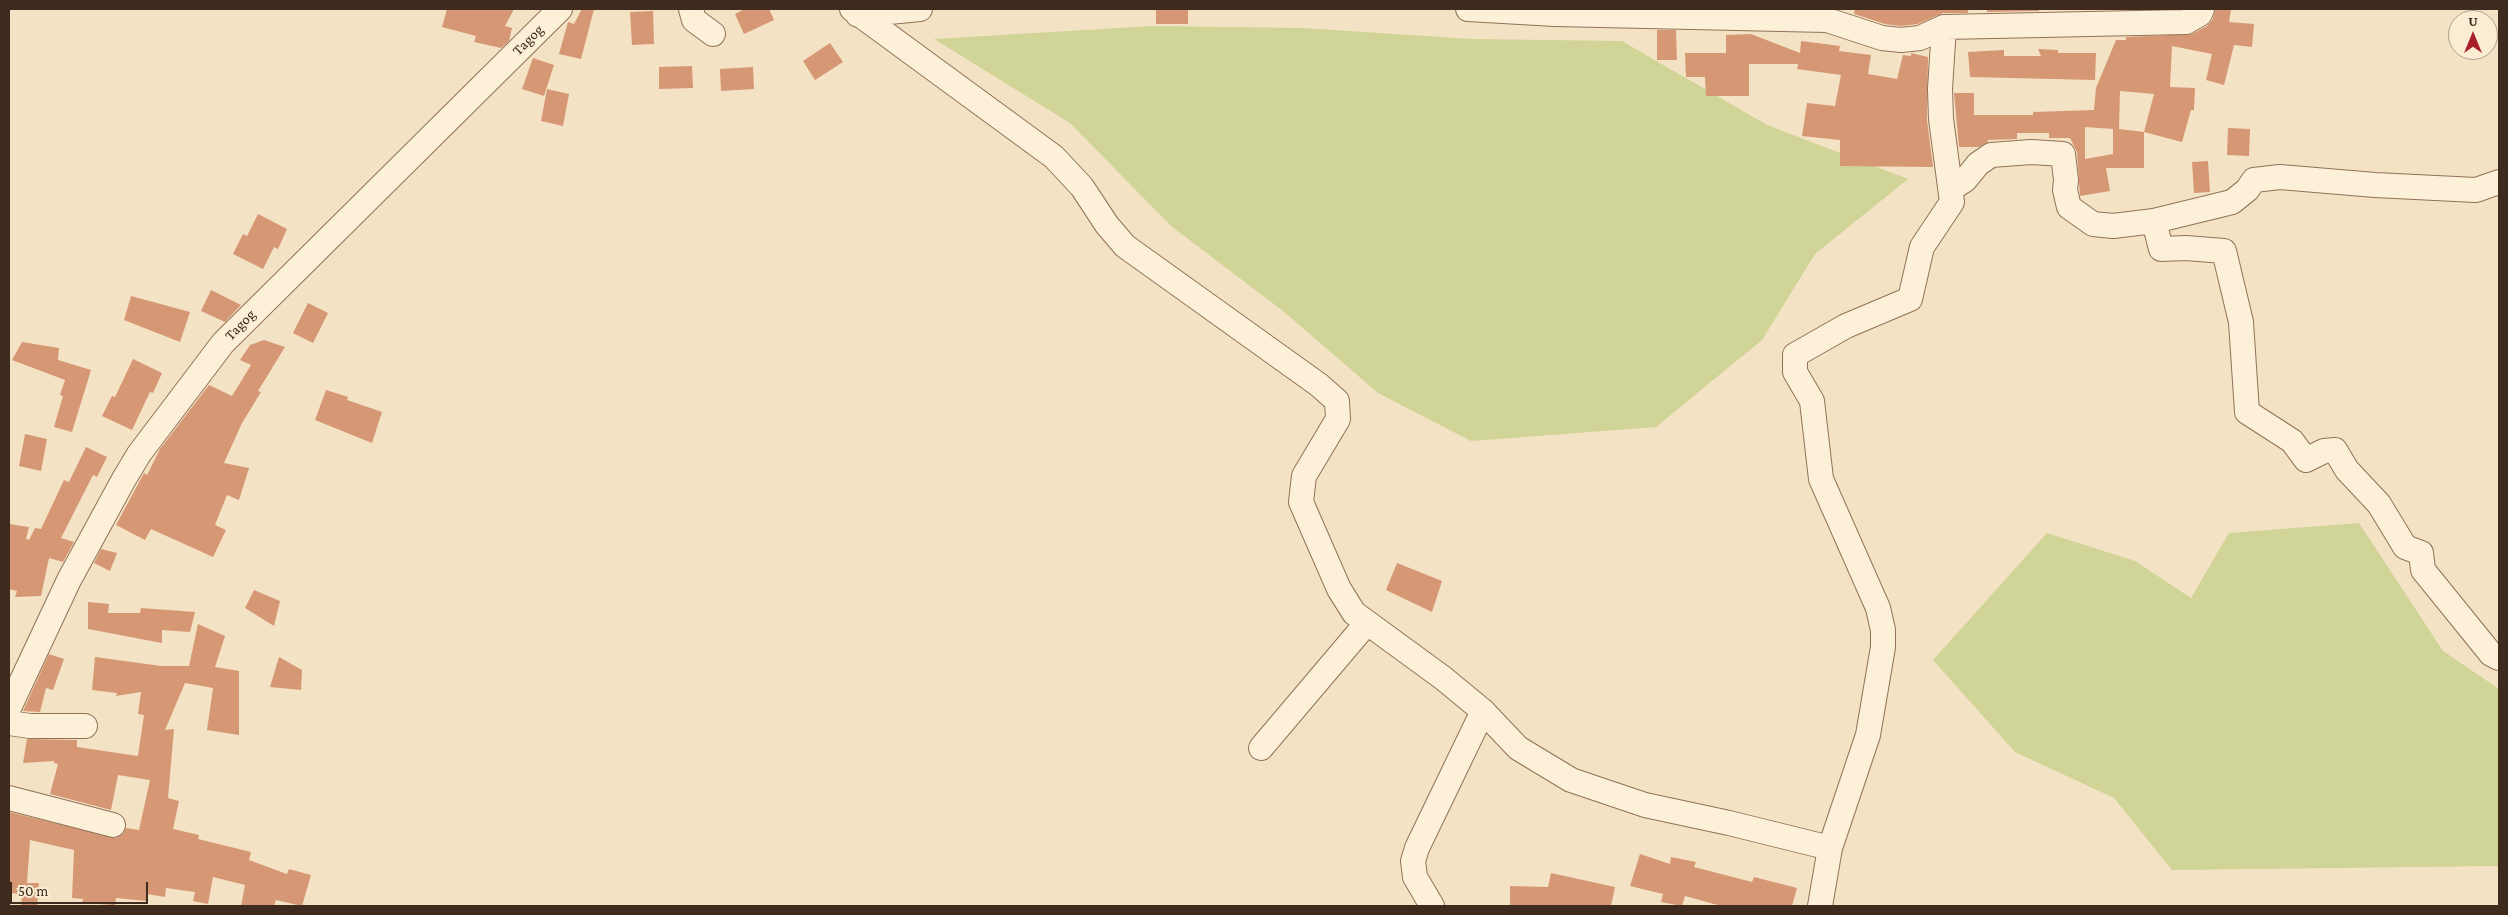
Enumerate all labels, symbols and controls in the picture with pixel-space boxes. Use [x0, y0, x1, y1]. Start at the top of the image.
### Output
north arrow [2448, 10, 2498, 60]
text: U [2468, 13, 2478, 29]
street label: Tagog [509, 21, 547, 59]
street label: Tagog [221, 306, 259, 344]
scale bar [12, 872, 150, 904]
text: 50 m [18, 883, 48, 899]

